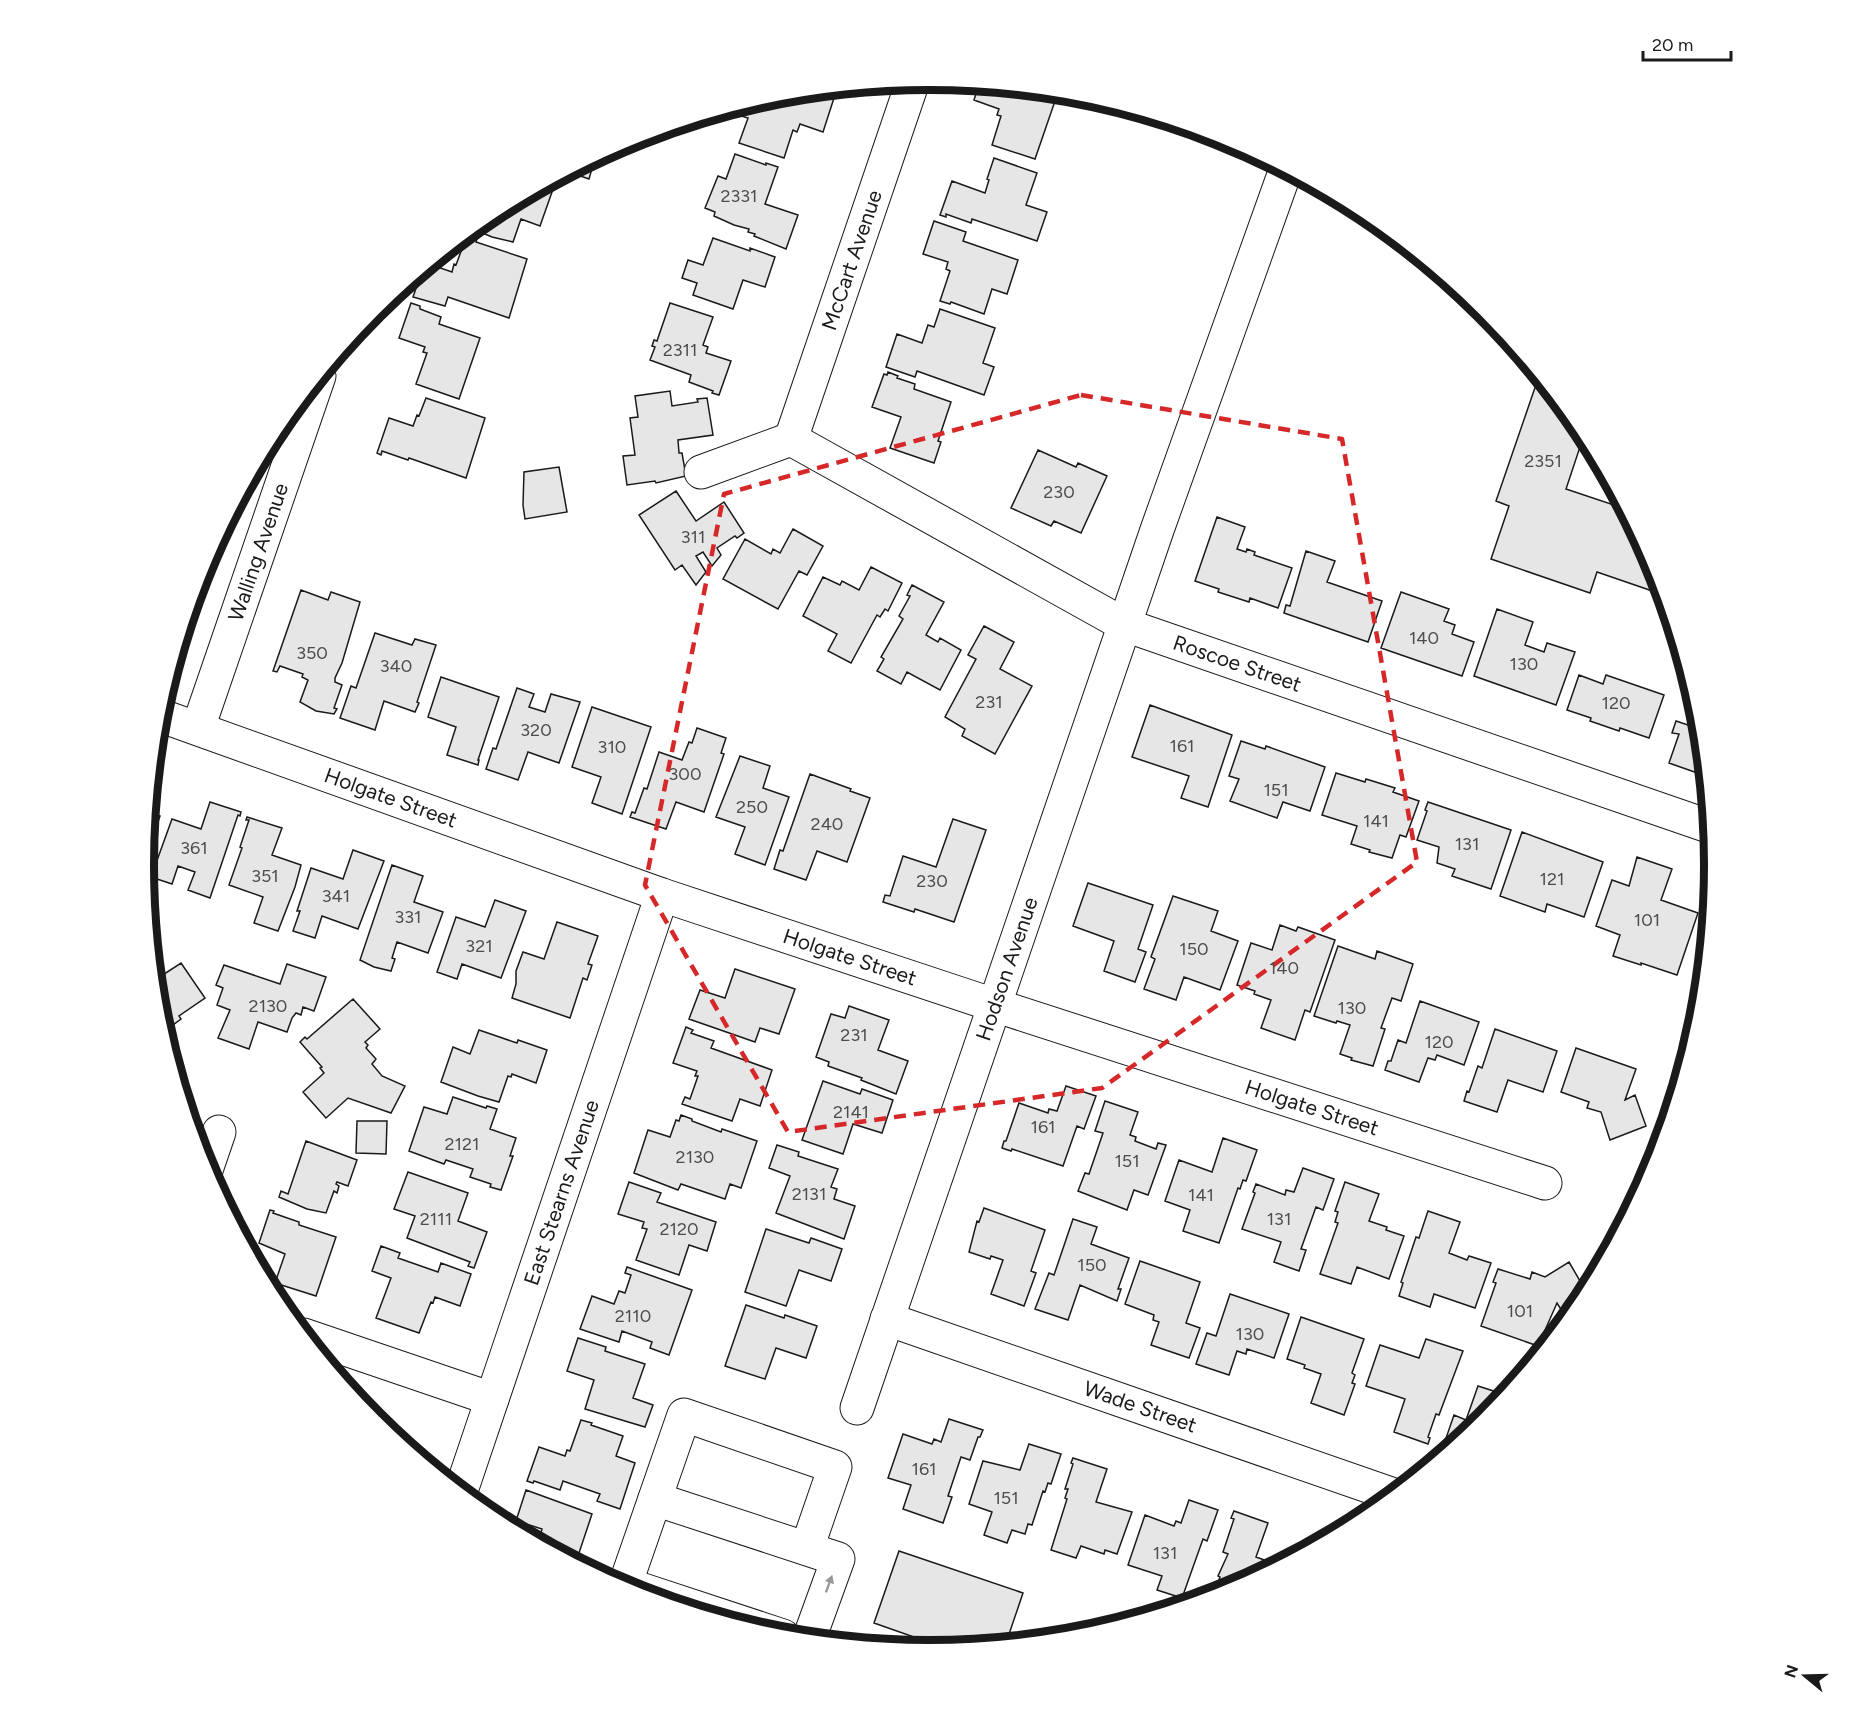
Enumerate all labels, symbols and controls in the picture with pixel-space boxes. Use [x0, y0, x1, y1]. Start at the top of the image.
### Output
scale bar [1643, 24, 1732, 62]
text: 20 m [1652, 34, 1693, 56]
house number: 2331 [720, 185, 758, 207]
street label: McCart Avenue [816, 187, 887, 333]
house number: 2311 [663, 339, 697, 361]
house number: 2351 [1524, 450, 1562, 472]
street label: Walling Avenue [223, 480, 293, 624]
house number: 230 [1043, 481, 1075, 503]
house number: 311 [681, 526, 705, 548]
house number: 140 [1409, 627, 1439, 649]
street label: Roscoe Street [1170, 630, 1305, 697]
house number: 350 [296, 642, 328, 664]
house number: 130 [1510, 653, 1538, 675]
house number: 340 [380, 655, 412, 677]
house number: 231 [975, 691, 1003, 713]
house number: 120 [1601, 692, 1631, 714]
house number: 320 [520, 719, 552, 741]
house number: 161 [1169, 735, 1195, 757]
house number: 310 [598, 736, 626, 758]
street label: Holgate Street [321, 762, 460, 833]
house number: 300 [669, 763, 701, 785]
house number: 151 [1263, 779, 1289, 801]
house number: 250 [736, 796, 768, 818]
house number: 141 [1363, 810, 1389, 832]
house number: 240 [811, 813, 843, 835]
house number: 131 [1455, 833, 1479, 855]
house number: 361 [180, 837, 208, 859]
house number: 351 [251, 865, 279, 887]
house number: 121 [1540, 868, 1564, 890]
house number: 230 [916, 870, 948, 892]
house number: 341 [322, 885, 350, 907]
street label: Hodson Avenue [970, 894, 1043, 1044]
house number: 331 [394, 906, 422, 928]
house number: 101 [1634, 909, 1660, 931]
street label: Holgate Street [780, 923, 920, 990]
house number: 321 [465, 935, 493, 957]
house number: 150 [1179, 938, 1209, 960]
house number: 140 [1269, 957, 1299, 979]
house number: 2130 [249, 995, 287, 1017]
house number: 130 [1338, 997, 1366, 1019]
house number: 231 [840, 1024, 868, 1046]
house number: 120 [1424, 1031, 1454, 1053]
street label: Holgate Street [1242, 1074, 1382, 1140]
street label: East Stearns Avenue [518, 1096, 604, 1288]
house number: 2141 [833, 1101, 869, 1123]
house number: 161 [1030, 1116, 1056, 1138]
house number: 2121 [445, 1133, 480, 1155]
house number: 2130 [676, 1146, 714, 1168]
house number: 151 [1114, 1150, 1140, 1172]
house number: 2131 [792, 1183, 826, 1205]
house number: 141 [1188, 1184, 1214, 1206]
house number: 2111 [420, 1208, 452, 1230]
house number: 131 [1267, 1208, 1291, 1230]
house number: 2120 [659, 1218, 699, 1240]
house number: 150 [1077, 1254, 1107, 1276]
house number: 101 [1507, 1300, 1533, 1322]
house number: 2110 [615, 1305, 651, 1327]
house number: 130 [1236, 1323, 1264, 1345]
street label: Wade Street [1081, 1375, 1200, 1438]
house number: 161 [911, 1458, 937, 1480]
house number: 151 [993, 1487, 1019, 1509]
house number: 131 [1153, 1542, 1177, 1564]
one-way arrow [825, 1574, 835, 1592]
north arrow [1775, 1646, 1835, 1706]
text: N [1780, 1662, 1802, 1680]

